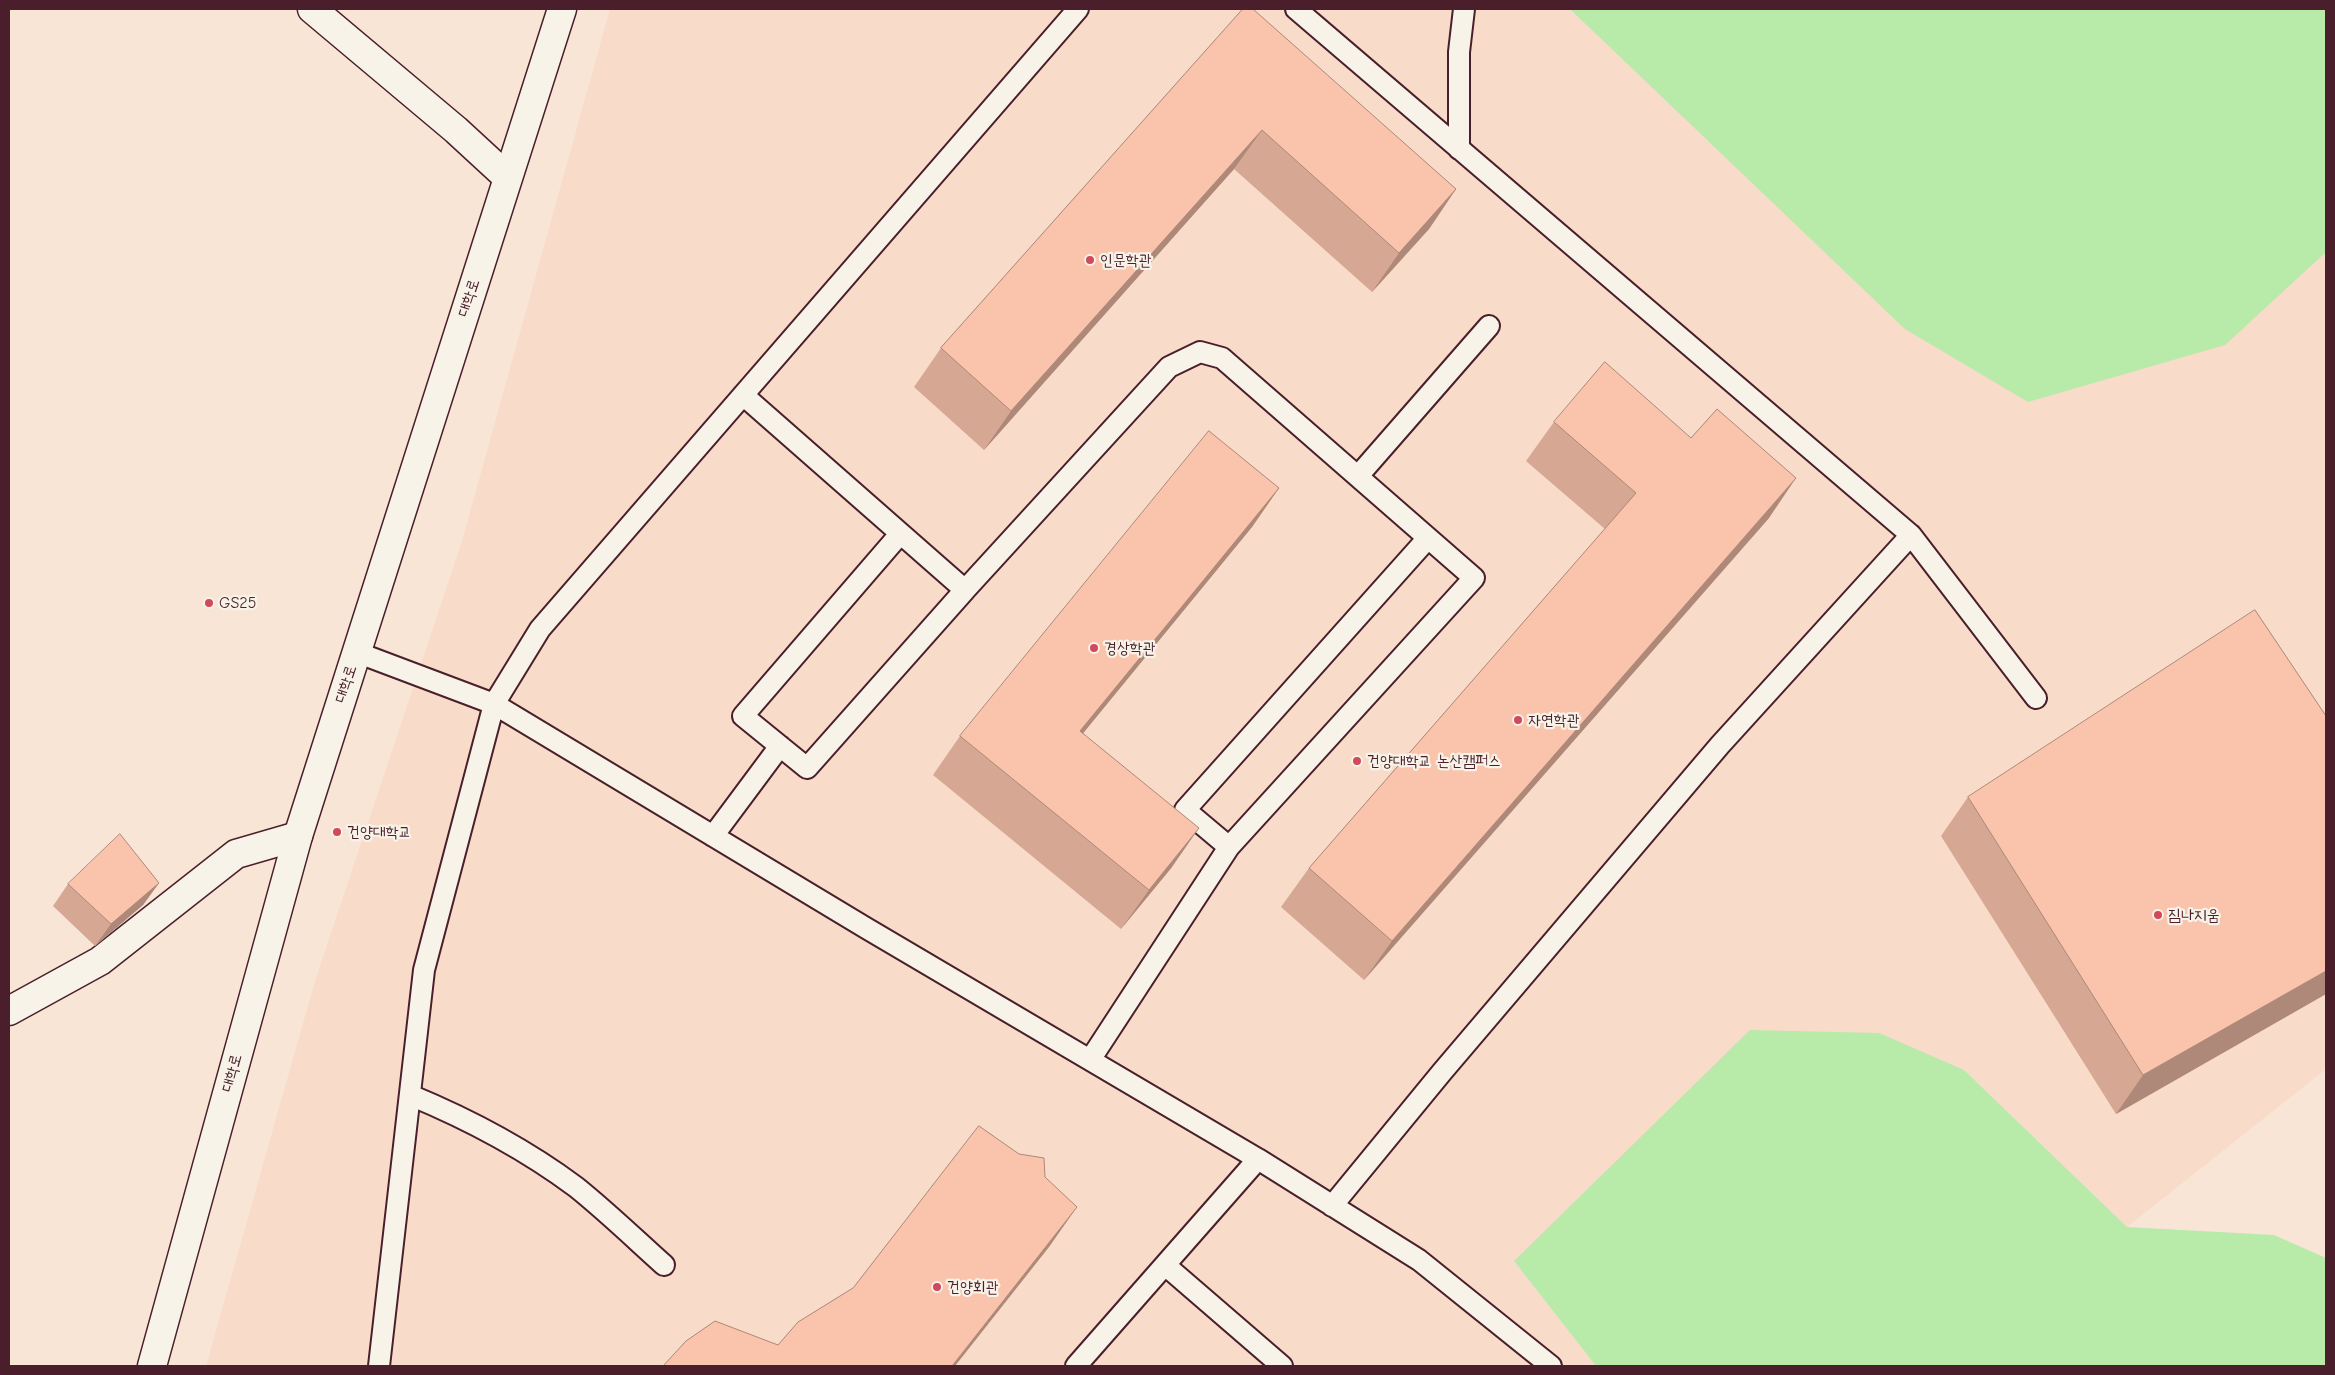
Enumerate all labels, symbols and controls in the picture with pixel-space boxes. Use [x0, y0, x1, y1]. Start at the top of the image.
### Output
place label: 인문학관 [1100, 250, 1152, 270]
marker: 인문학관 [1084, 254, 1096, 266]
street label: 대학로 [454, 277, 484, 319]
place label: GS25 [219, 593, 256, 613]
marker: GS25 [203, 597, 215, 609]
place label: 경상학관 [1104, 638, 1156, 658]
marker: 경상학관 [1088, 642, 1100, 654]
street label: 대학로 [331, 663, 361, 705]
place label: 자연학관 [1528, 710, 1580, 730]
marker: 자연학관 [1512, 714, 1524, 726]
place label: 건양대학교 논산캠퍼스 [1367, 751, 1501, 771]
marker: 건양대학교 논산캠퍼스 [1351, 755, 1363, 767]
place label: 건양대학교 [347, 822, 411, 842]
marker: 건양대학교 [331, 826, 343, 838]
place label: 짐나지움 [2168, 905, 2220, 925]
marker: 짐나지움 [2152, 909, 2164, 921]
street label: 대학로 [218, 1052, 246, 1094]
place label: 건양회관 [947, 1277, 999, 1297]
marker: 건양회관 [931, 1281, 943, 1293]

